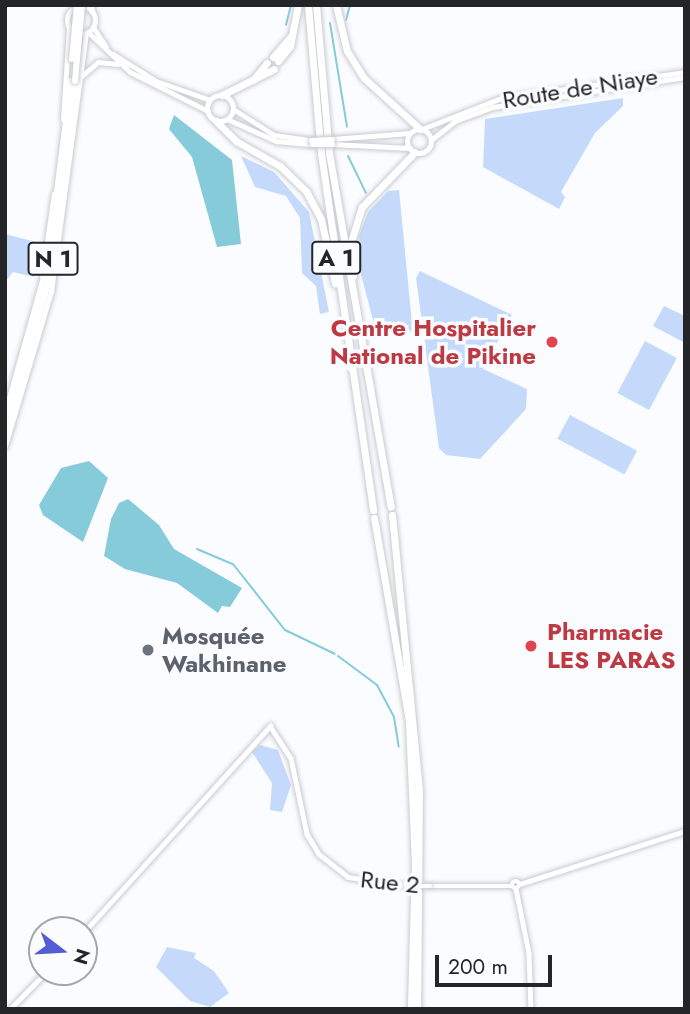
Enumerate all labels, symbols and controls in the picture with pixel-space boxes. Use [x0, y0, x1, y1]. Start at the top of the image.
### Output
street label: Route de Niaye [500, 62, 660, 114]
road number: A 1 [310, 238, 362, 278]
road number: N 1 [27, 240, 79, 278]
place label: Centre Hospitalier National de Pikine [330, 314, 536, 370]
marker: Centre Hospitalier National de Pikine [542, 332, 562, 352]
place label: Pharmacie LES PARAS [547, 618, 675, 674]
place label: Mosquée Wakhinane [162, 622, 287, 678]
marker: Pharmacie LES PARAS [521, 636, 541, 656]
marker: Mosquée Wakhinane [140, 642, 156, 658]
street label: Rue 2 [359, 865, 421, 899]
north arrow [28, 916, 98, 986]
scale bar [438, 940, 555, 984]
text: N [67, 946, 97, 968]
text: 200 m [448, 952, 508, 982]

